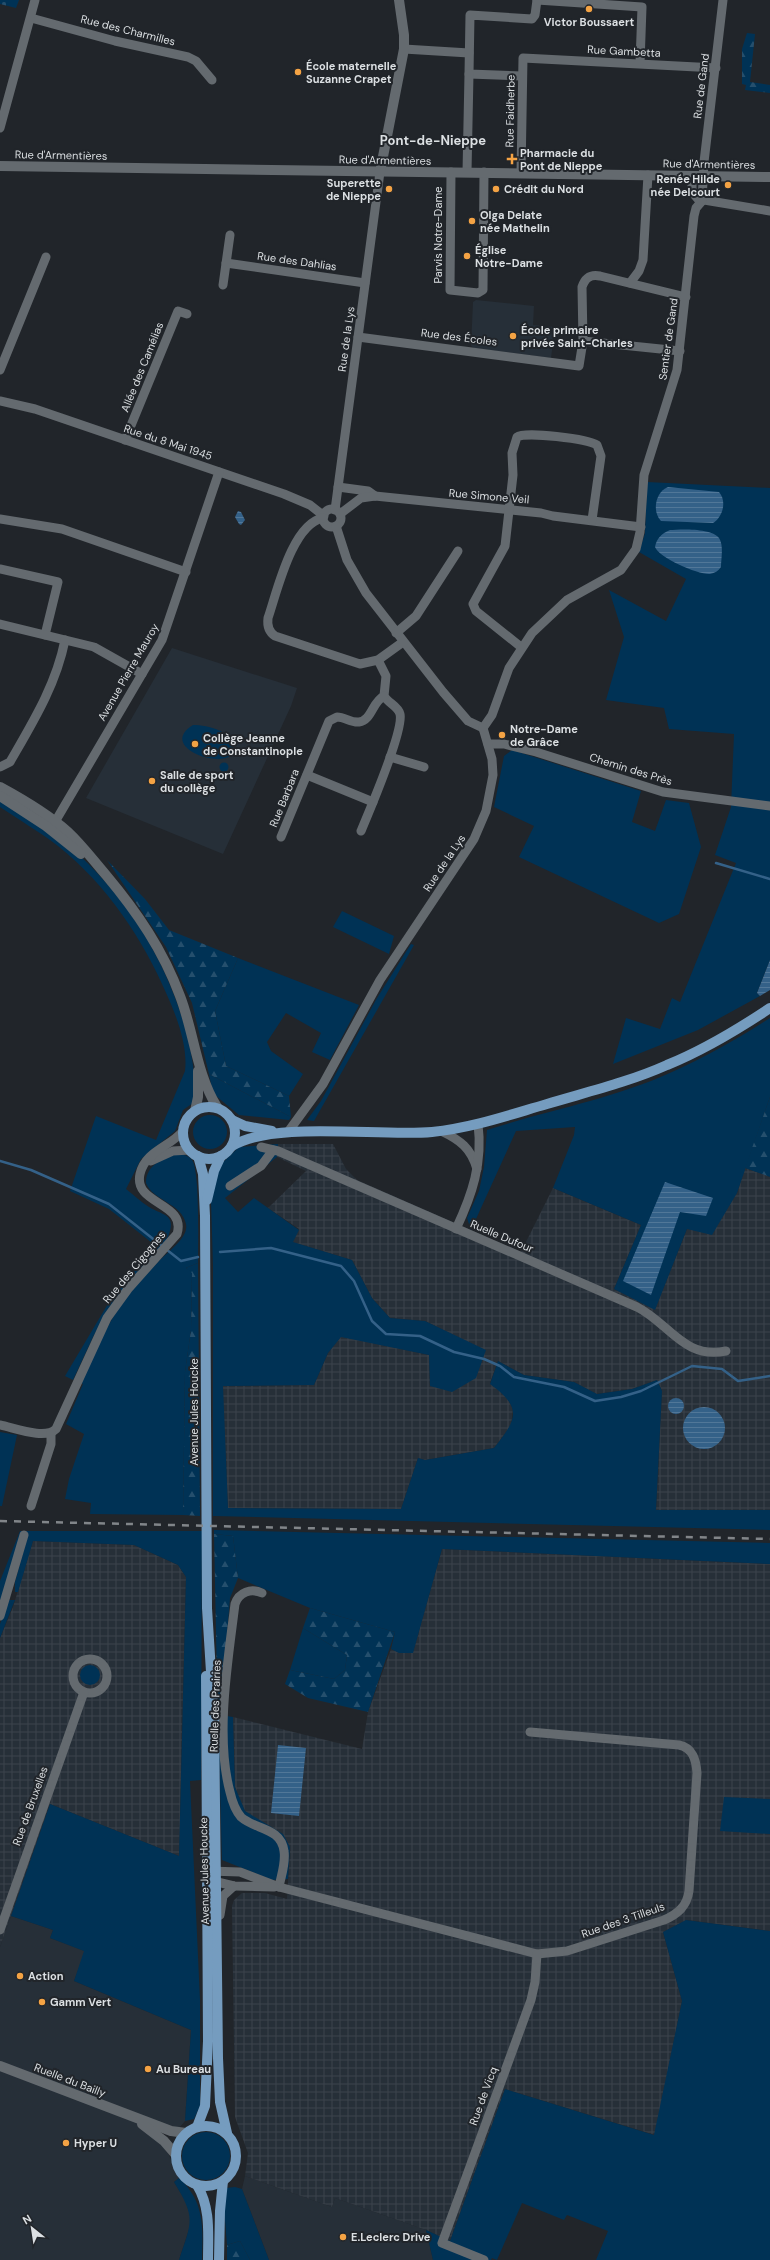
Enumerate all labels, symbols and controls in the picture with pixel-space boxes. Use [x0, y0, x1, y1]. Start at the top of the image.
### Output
marker: Victor Boussaert [584, 4, 594, 14]
street label: Rue des Charmilles [79, 11, 177, 49]
place label: Victor Boussaert [544, 15, 634, 29]
street label: Rue Gambetta [587, 42, 661, 60]
street label: Rue de Gand [690, 52, 712, 119]
place label: École maternelle Suzanne Crapet [306, 59, 397, 86]
marker: École maternelle Suzanne Crapet [293, 67, 303, 77]
street label: Rue Faidherbe [502, 74, 518, 148]
district label: Pont-de-Nieppe [380, 132, 486, 149]
place label: Pharmacie du Pont de Nieppe [520, 146, 603, 173]
street label: Rue d'Armentières [15, 147, 107, 163]
street label: Rue d'Armentières [339, 152, 431, 168]
marker: Pharmacie du Pont de Nieppe [507, 154, 517, 164]
street label: Rue d'Armentières [663, 156, 755, 172]
place label: Renée Hilde née Delcourt [651, 172, 720, 199]
place label: Superette de Nieppe [326, 176, 381, 203]
marker: Renée Hilde née Delcourt [723, 180, 733, 190]
place label: Crédit du Nord [504, 182, 584, 196]
marker: Superette de Nieppe [384, 184, 394, 194]
marker: Crédit du Nord [491, 184, 501, 194]
street label: Parvis Notre-Dame [431, 187, 445, 283]
place label: Olga Delate née Mathelin [480, 208, 550, 235]
marker: Olga Delate née Mathelin [467, 216, 477, 226]
place label: Église Notre-Dame [475, 243, 543, 270]
street label: Rue des Dahlias [256, 248, 338, 274]
marker: Église Notre-Dame [462, 251, 472, 261]
street label: Sentier de Gand [655, 297, 681, 381]
street label: Rue de la Lys [334, 305, 358, 373]
street label: Allée des Camélias [118, 320, 166, 414]
place label: École primaire privée Saint-Charles [521, 323, 633, 350]
street label: Rue des Écoles [420, 325, 498, 349]
marker: École primaire privée Saint-Charles [508, 331, 518, 341]
street label: Rue du 8 Mai 1945 [122, 421, 214, 463]
street label: Rue Simone Veil [448, 486, 530, 506]
street label: Avenue Pierre Mauroy [94, 621, 162, 723]
place label: Notre-Dame de Grâce [510, 722, 578, 749]
marker: Notre-Dame de Grâce [497, 730, 507, 740]
place label: Collège Jeanne de Constantinople [203, 731, 303, 758]
marker: Collège Jeanne de Constantinople [190, 739, 200, 749]
street label: Chemin des Près [588, 750, 674, 788]
street label: Rue Barbara [266, 767, 302, 829]
place label: Salle de sport du collège [160, 768, 234, 795]
marker: Salle de sport du collège [147, 776, 157, 786]
street label: Rue de la Lys [420, 832, 468, 894]
street label: Ruelle Dufour [468, 1216, 536, 1256]
street label: Rue des Cigognes [100, 1228, 168, 1306]
street label: Avenue Jules Houcke [187, 1358, 201, 1466]
street label: Ruelle des Prairies [206, 1660, 224, 1752]
street label: Rue de Bruxelles [9, 1764, 51, 1848]
street label: Avenue Jules Houcke [196, 1817, 212, 1925]
street label: Rue des 3 Tilleuls [579, 1899, 667, 1941]
place label: Action [28, 1969, 64, 1983]
marker: Action [15, 1971, 25, 1981]
place label: Gamm Vert [50, 1995, 112, 2009]
marker: Gamm Vert [37, 1997, 47, 2007]
street label: Ruelle du Bailly [32, 2060, 108, 2100]
place label: Au Bureau [156, 2062, 211, 2076]
marker: Au Bureau [143, 2064, 153, 2074]
street label: Rue de Vicq [466, 2065, 500, 2127]
place label: Hyper U [74, 2136, 117, 2150]
marker: Hyper U [61, 2138, 71, 2148]
north arrow [12, 2208, 52, 2248]
text: N [20, 2211, 34, 2227]
place label: E.Leclerc Drive [351, 2230, 431, 2244]
marker: E.Leclerc Drive [338, 2232, 348, 2242]

